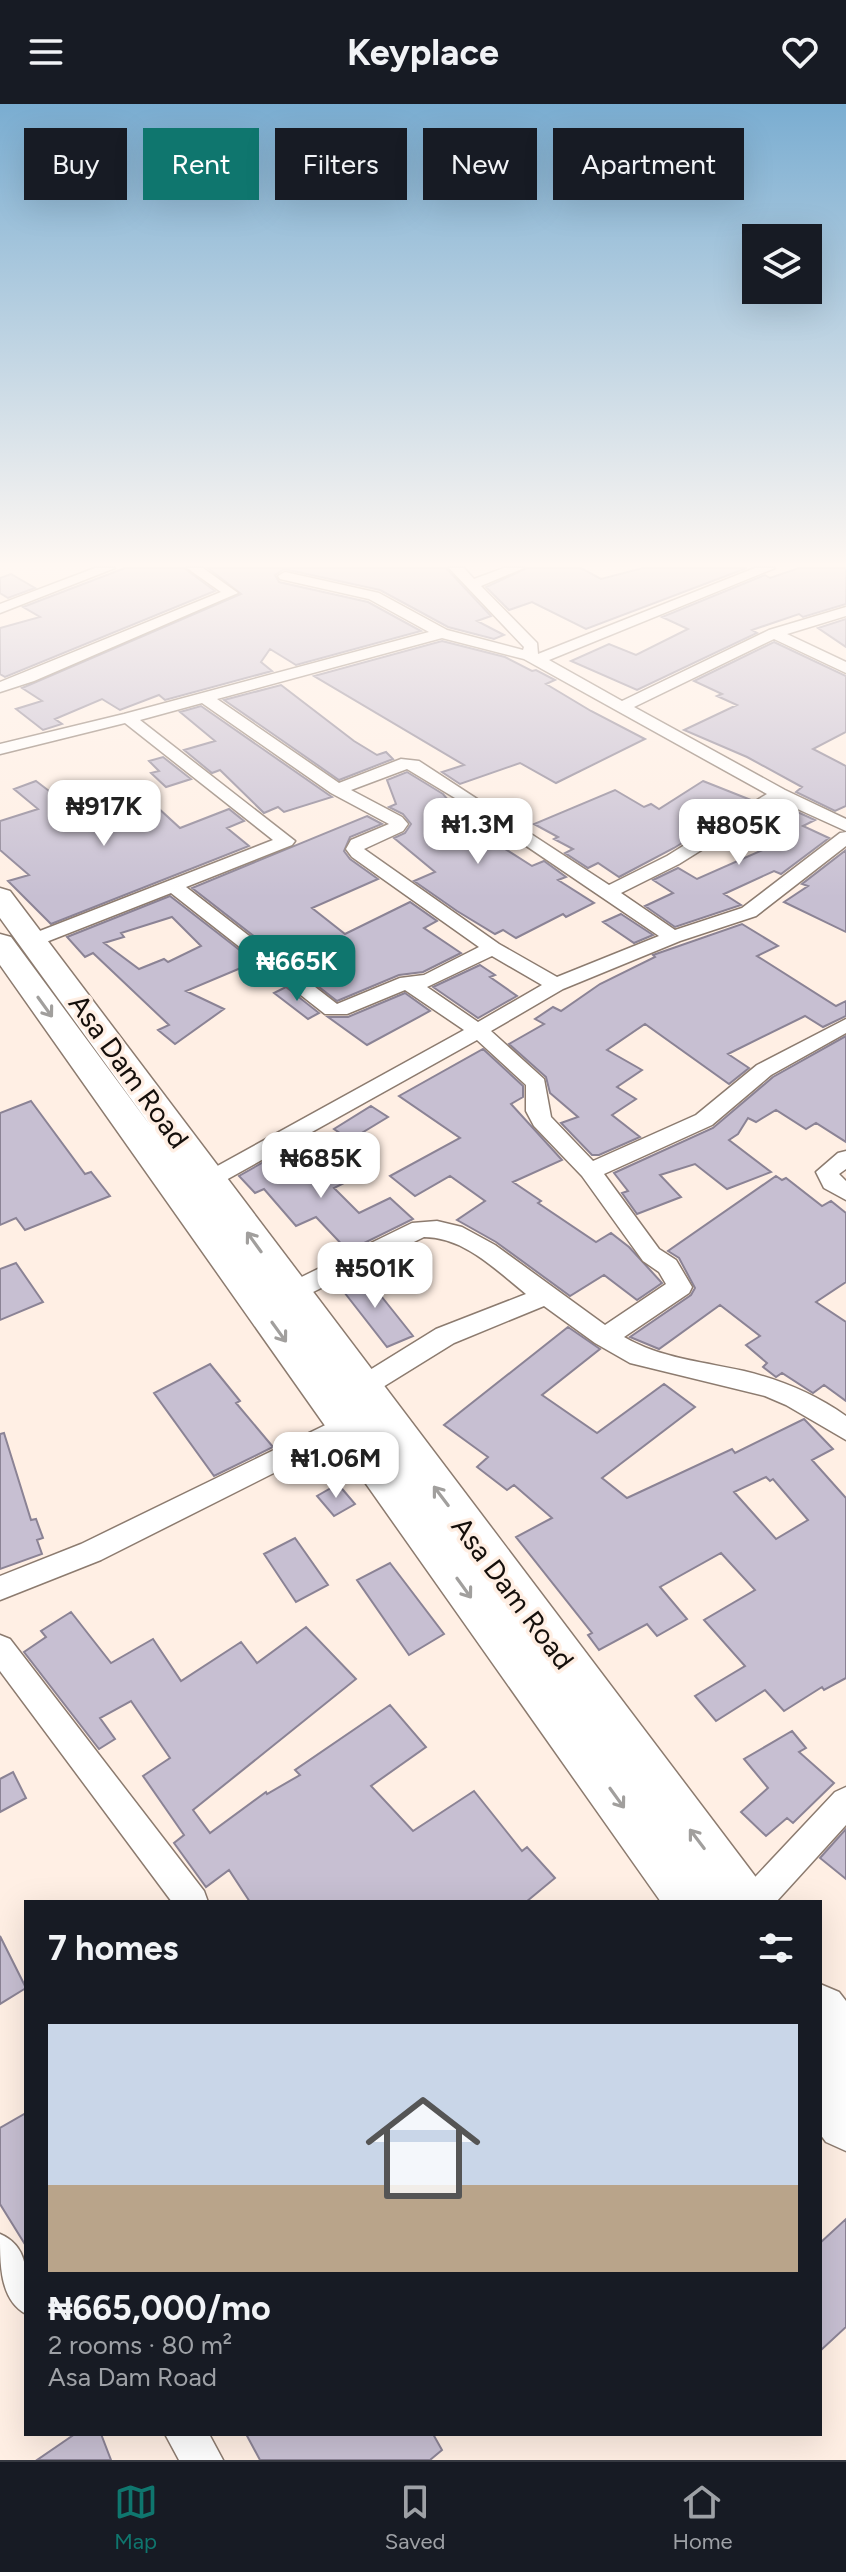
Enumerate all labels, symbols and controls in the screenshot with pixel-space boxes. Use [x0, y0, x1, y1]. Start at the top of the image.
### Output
icon: menu [24, 30, 68, 74]
icon: heart [778, 30, 822, 74]
text: Keyplace [347, 31, 499, 74]
chip: Buy [24, 128, 127, 200]
chip: Rent [143, 128, 259, 200]
chip: Filters [275, 128, 407, 200]
chip: New [423, 128, 537, 200]
chip: Apartment [553, 128, 744, 200]
map controls [742, 224, 822, 304]
button: layers [742, 224, 822, 304]
pin: ₦917K [48, 780, 160, 848]
text: ₦917K [66, 790, 142, 822]
pin: ₦1.3M [422, 798, 534, 866]
pin: ₦805K [683, 799, 795, 867]
text: ₦1.3M [442, 808, 514, 840]
text: ₦805K [697, 809, 781, 841]
pin: ₦665K [241, 935, 353, 1003]
text: ₦665K [256, 945, 338, 977]
street label: Asa Dam Road [62, 987, 196, 1155]
one-way arrow [37, 995, 54, 1017]
pin: ₦685K [265, 1132, 377, 1200]
text: ₦685K [280, 1142, 362, 1174]
one-way arrow [245, 1231, 262, 1253]
pin: ₦501K [319, 1242, 431, 1310]
text: ₦501K [335, 1252, 415, 1284]
one-way arrow [270, 1320, 287, 1342]
pin: ₦1.06M [271, 1432, 401, 1500]
text: ₦1.06M [291, 1442, 381, 1474]
one-way arrow [433, 1486, 450, 1507]
street label: Asa Dam Road [445, 1510, 581, 1676]
one-way arrow [456, 1576, 472, 1598]
one-way arrow [608, 1787, 625, 1808]
one-way arrow [688, 1829, 705, 1851]
icon: filters [754, 1926, 798, 1970]
text: 7 homes [48, 1928, 178, 1969]
icon: home [351, 2076, 495, 2220]
text: ₦665,000/mo [48, 2288, 271, 2329]
text: 2 rooms · 80 m² [48, 2329, 232, 2361]
text: Asa Dam Road [48, 2361, 217, 2393]
tab: Map [114, 2480, 158, 2555]
tab: Saved [385, 2480, 445, 2555]
tab: Home [672, 2480, 732, 2555]

